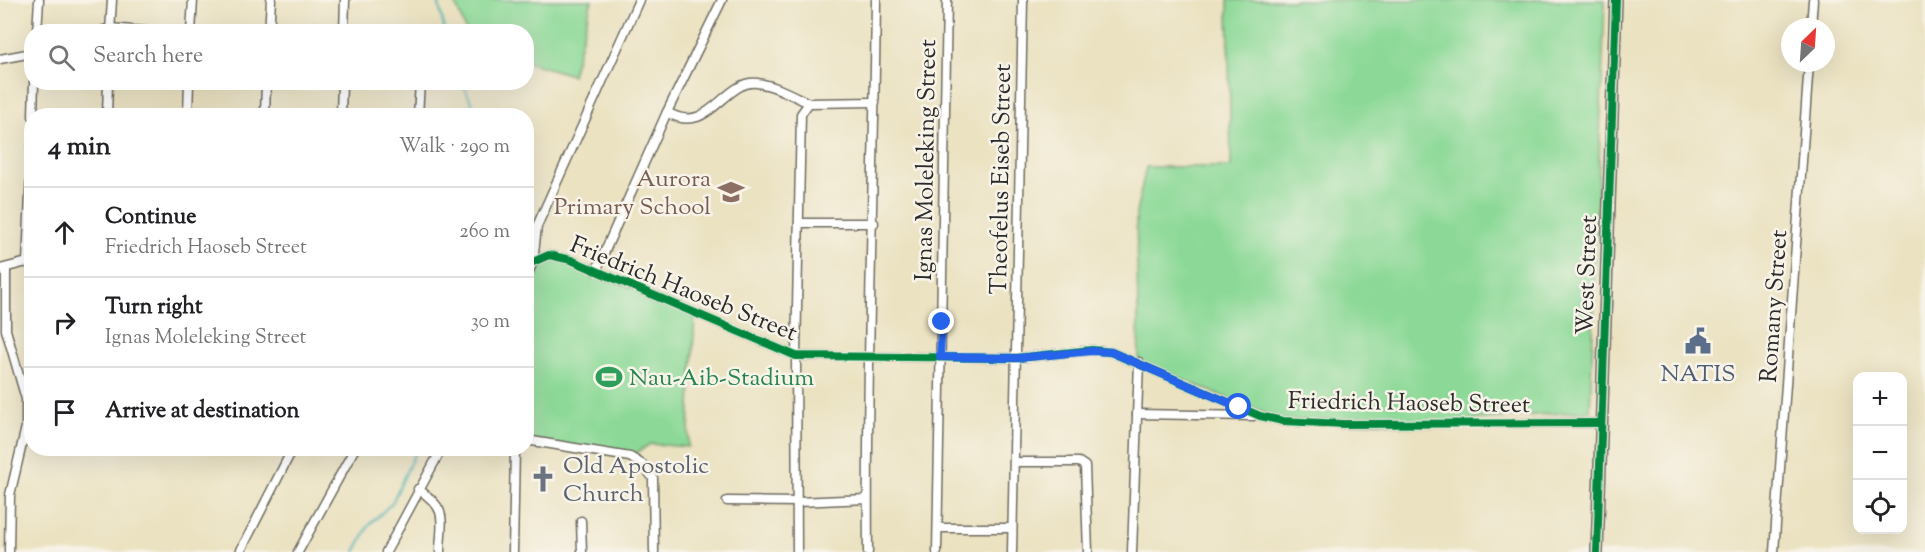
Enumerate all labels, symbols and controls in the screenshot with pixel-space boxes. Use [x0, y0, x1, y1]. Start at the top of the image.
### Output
north arrow [1781, 18, 1835, 72]
search box [24, 24, 534, 90]
street label: Ignas Moleleking Street [908, 39, 946, 281]
icon: search [45, 41, 78, 74]
text: Search here [93, 41, 203, 73]
street label: Theofelus Eiseb Street [983, 63, 1021, 295]
text: 4 min [48, 129, 111, 166]
text: Walk · 290 m [399, 133, 510, 162]
place label: Aurora Primary School [554, 163, 711, 225]
school or university icon: Aurora Primary School [716, 177, 746, 207]
text: Continue [105, 202, 196, 234]
street label: West Street [1569, 214, 1607, 336]
icon: ahead [48, 216, 81, 249]
text: 260 m [459, 218, 510, 247]
street label: Friedrich Haoseb Street [565, 229, 802, 351]
street label: Romany Street [1753, 229, 1797, 384]
text: Friedrich Haoseb Street [105, 234, 307, 263]
text: Turn right [105, 292, 202, 324]
icon: right [48, 306, 81, 339]
text: 30 m [471, 308, 510, 337]
route end [928, 308, 954, 334]
text: Ignas Moleleking Street [105, 324, 306, 353]
public building icon: NATIS [1683, 326, 1713, 356]
place label: NATIS [1660, 358, 1736, 392]
sports icon: Nau-Aib-Stadium [594, 362, 624, 392]
place label: Nau-Aib-Stadium [629, 362, 814, 396]
map controls [1853, 372, 1907, 534]
button: + [1853, 372, 1907, 426]
street label: Friedrich Haoseb Street [1288, 385, 1530, 423]
route start [1225, 393, 1251, 419]
icon: arrive [48, 396, 81, 429]
text: Arrive at destination [105, 396, 300, 428]
button: − [1853, 426, 1907, 480]
place label: Old Apostolic Church [563, 450, 709, 512]
church icon: Old Apostolic Church [528, 464, 558, 494]
button: locate [1853, 480, 1907, 534]

